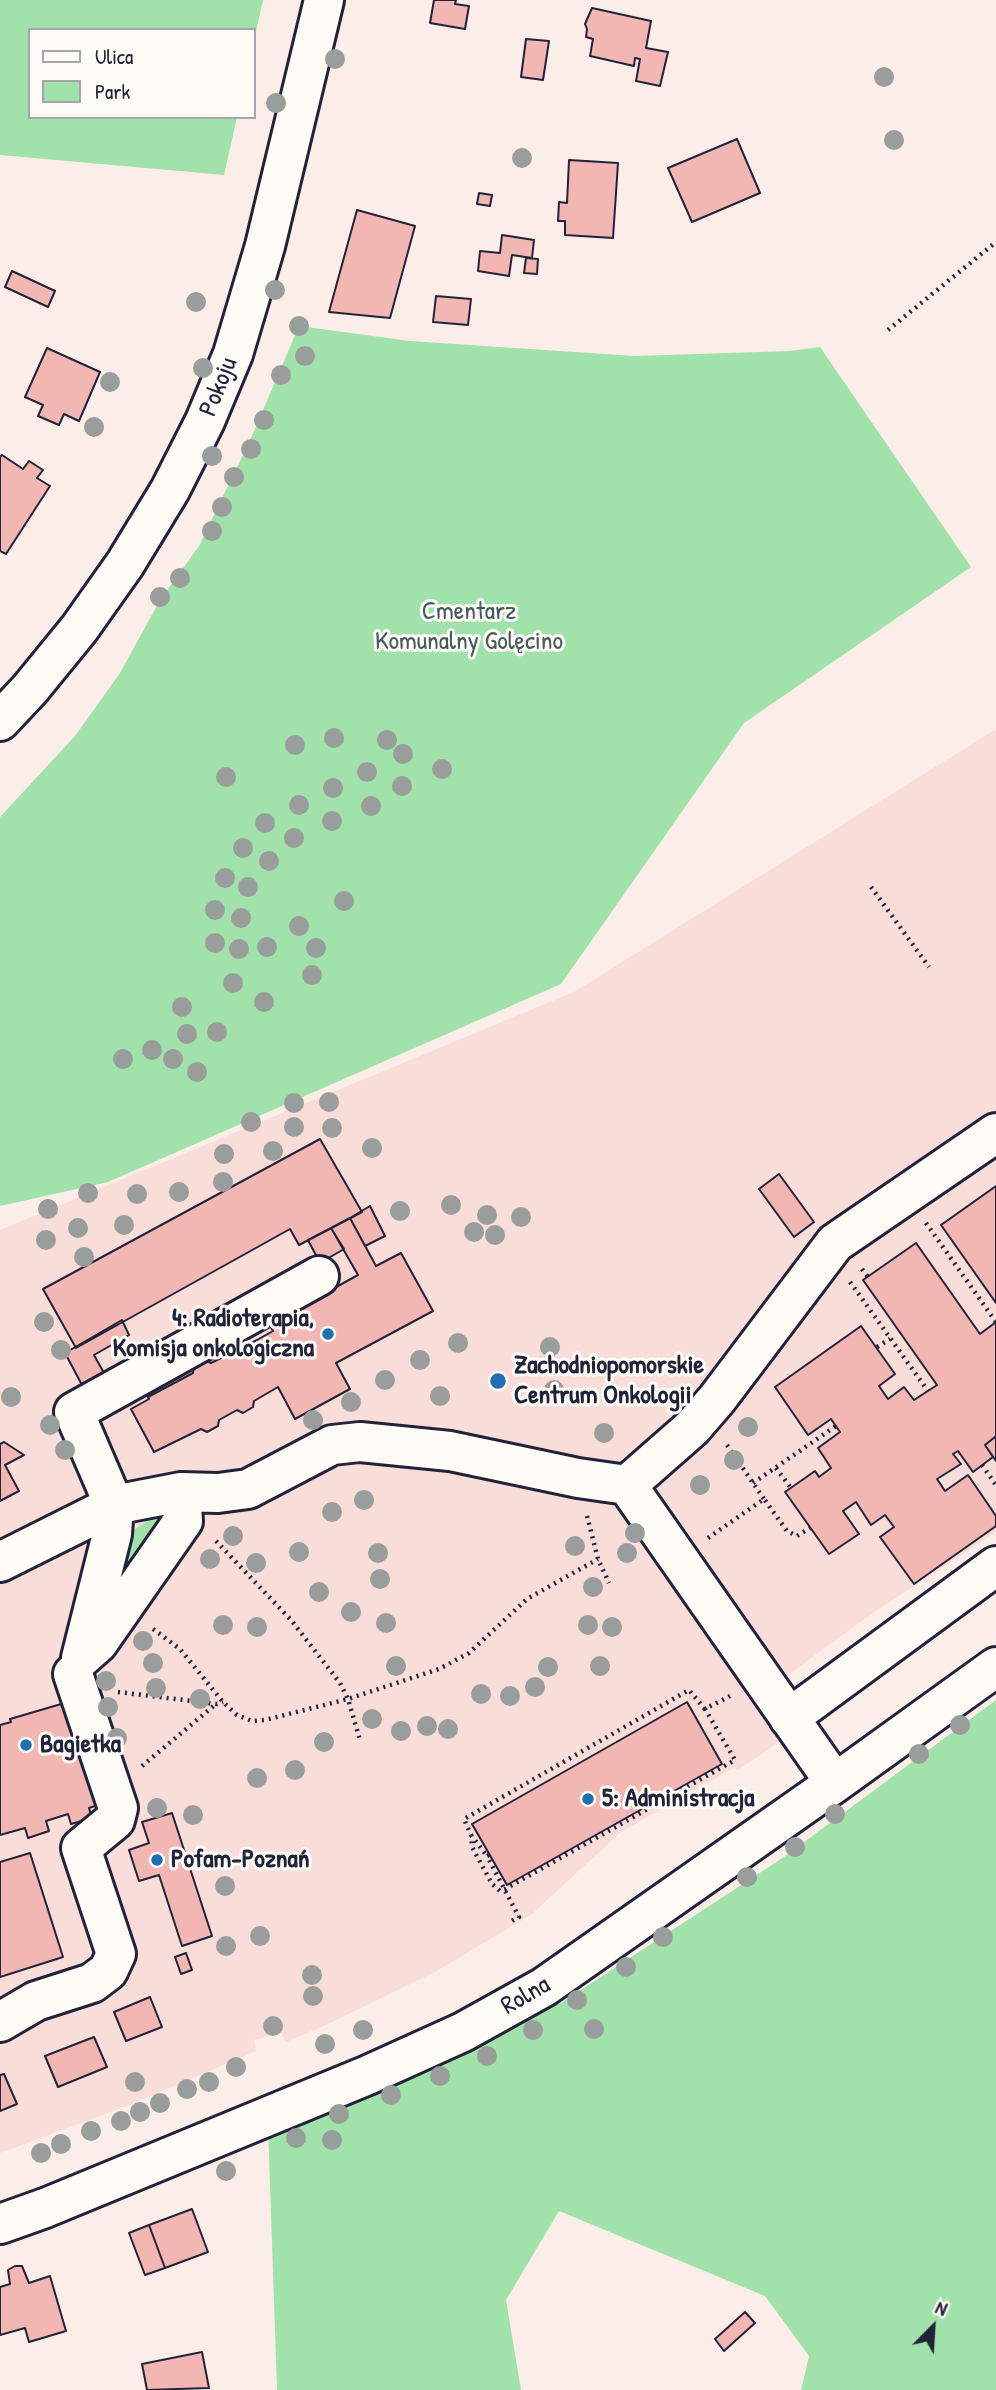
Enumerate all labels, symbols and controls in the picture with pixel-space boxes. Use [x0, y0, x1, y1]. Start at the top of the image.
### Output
legend [28, 28, 256, 119]
text: Ulica [95, 42, 133, 71]
text: Park [95, 77, 130, 106]
street label: Pokoju [193, 353, 245, 421]
park label: Cmentarz Komunalny Golęcino [375, 596, 563, 658]
place label: 4: Radioterapia, Komisja onkologiczna [113, 1303, 314, 1364]
marker: 4: Radioterapia, Komisja onkologiczna [320, 1326, 336, 1342]
place label: Zachodniopomorskie Centrum Onkologii [514, 1350, 704, 1412]
marker: Zachodniopomorskie Centrum Onkologii [488, 1371, 508, 1391]
place label: Bagietka [40, 1729, 121, 1761]
marker: Bagietka [18, 1737, 34, 1753]
place label: 5: Administracja [602, 1783, 754, 1815]
marker: 5: Administracja [580, 1791, 596, 1807]
place label: Pofam-Poznań [171, 1844, 310, 1876]
marker: Pofam-Poznań [149, 1852, 165, 1868]
street label: Rolna [496, 1970, 556, 2022]
north arrow [898, 2292, 968, 2362]
text: N [932, 2294, 951, 2322]

